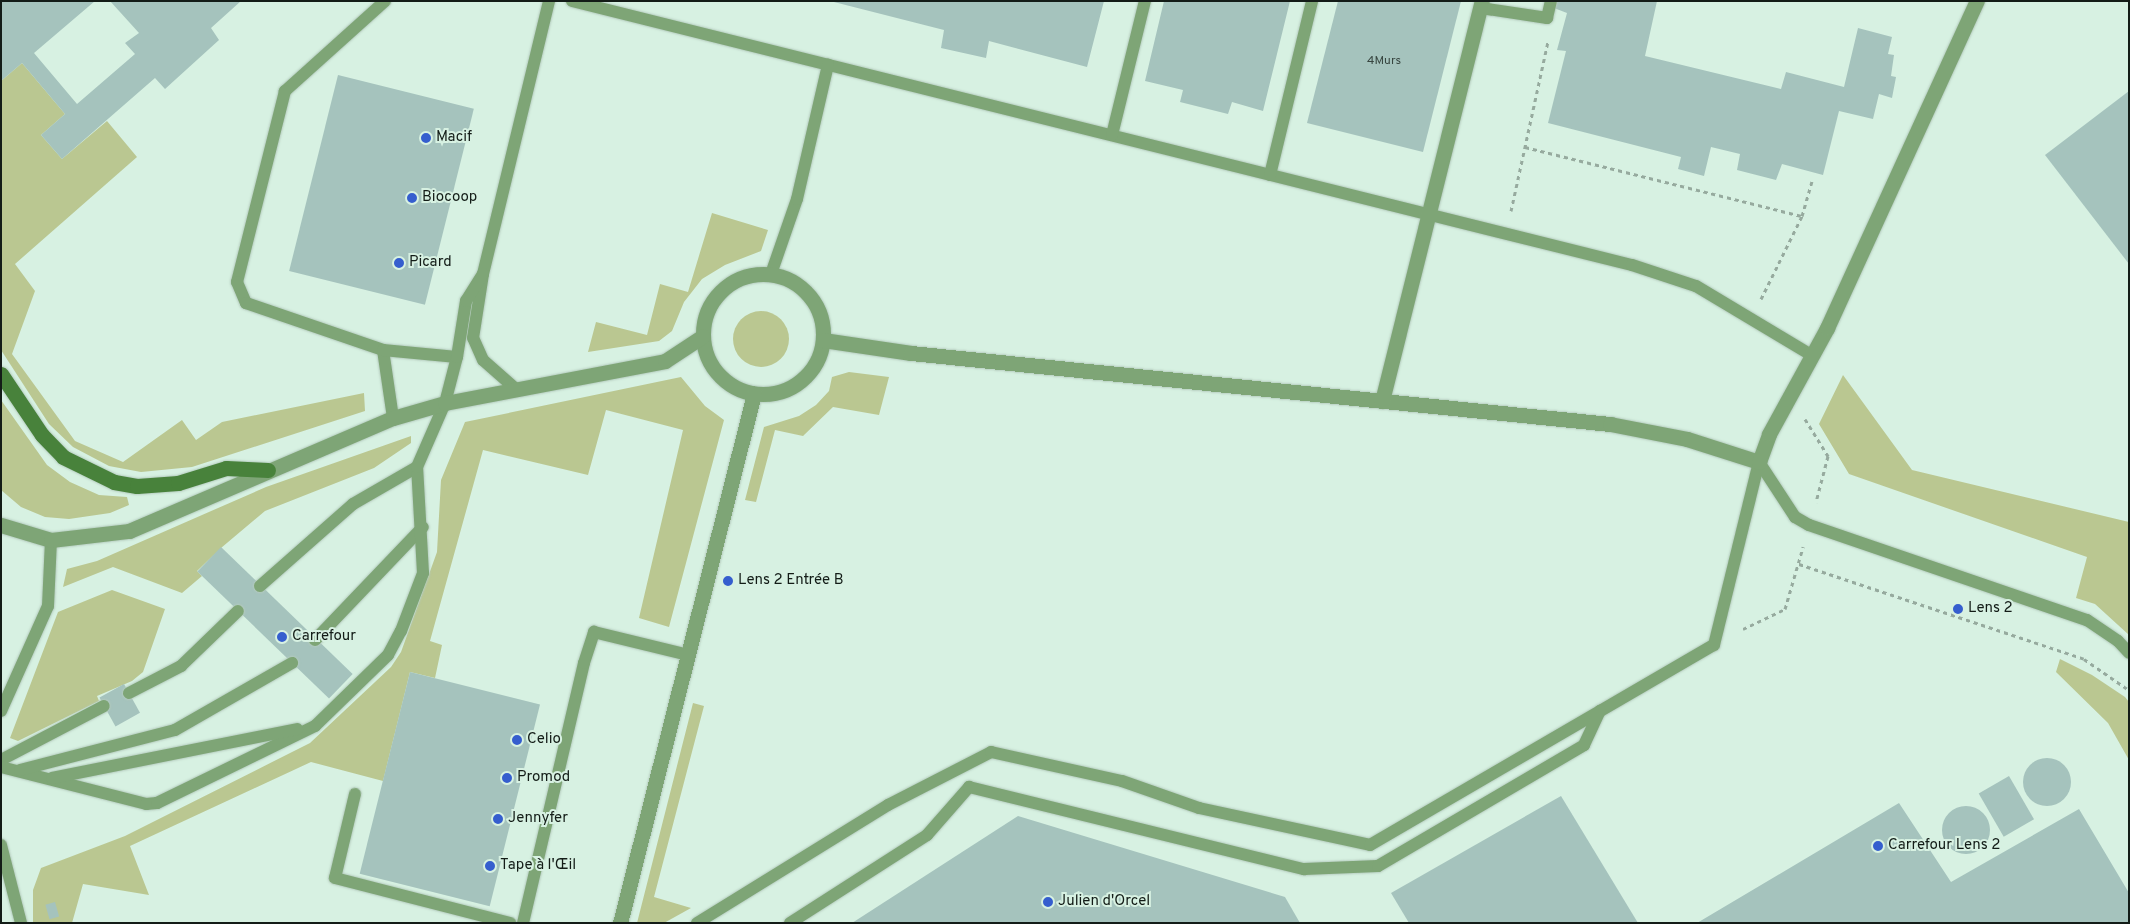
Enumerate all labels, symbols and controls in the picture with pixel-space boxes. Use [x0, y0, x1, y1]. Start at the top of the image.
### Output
house number: 4Murs [1367, 55, 1401, 69]
place label: Macif [436, 129, 472, 147]
marker: Macif [420, 132, 432, 144]
place label: Biocoop [422, 189, 477, 207]
marker: Biocoop [406, 192, 418, 204]
place label: Picard [409, 254, 452, 272]
marker: Picard [393, 257, 405, 269]
place label: Lens 2 Entrée B [738, 572, 843, 590]
marker: Lens 2 Entrée B [722, 575, 734, 587]
place label: Lens 2 [1968, 600, 2013, 618]
marker: Lens 2 [1952, 603, 1964, 615]
place label: Carrefour [292, 628, 356, 646]
marker: Carrefour [276, 631, 288, 643]
place label: Celio [527, 731, 561, 749]
marker: Celio [511, 734, 523, 746]
place label: Promod [517, 769, 570, 787]
marker: Promod [501, 772, 513, 784]
place label: Jennyfer [508, 810, 568, 828]
marker: Jennyfer [492, 813, 504, 825]
place label: Carrefour Lens 2 [1888, 837, 2000, 855]
marker: Carrefour Lens 2 [1872, 840, 1884, 852]
place label: Tape à l'Œil [500, 857, 576, 875]
marker: Tape à l'Œil [484, 860, 496, 872]
place label: Julien d'Orcel [1058, 893, 1150, 911]
marker: Julien d'Orcel [1042, 896, 1054, 908]

